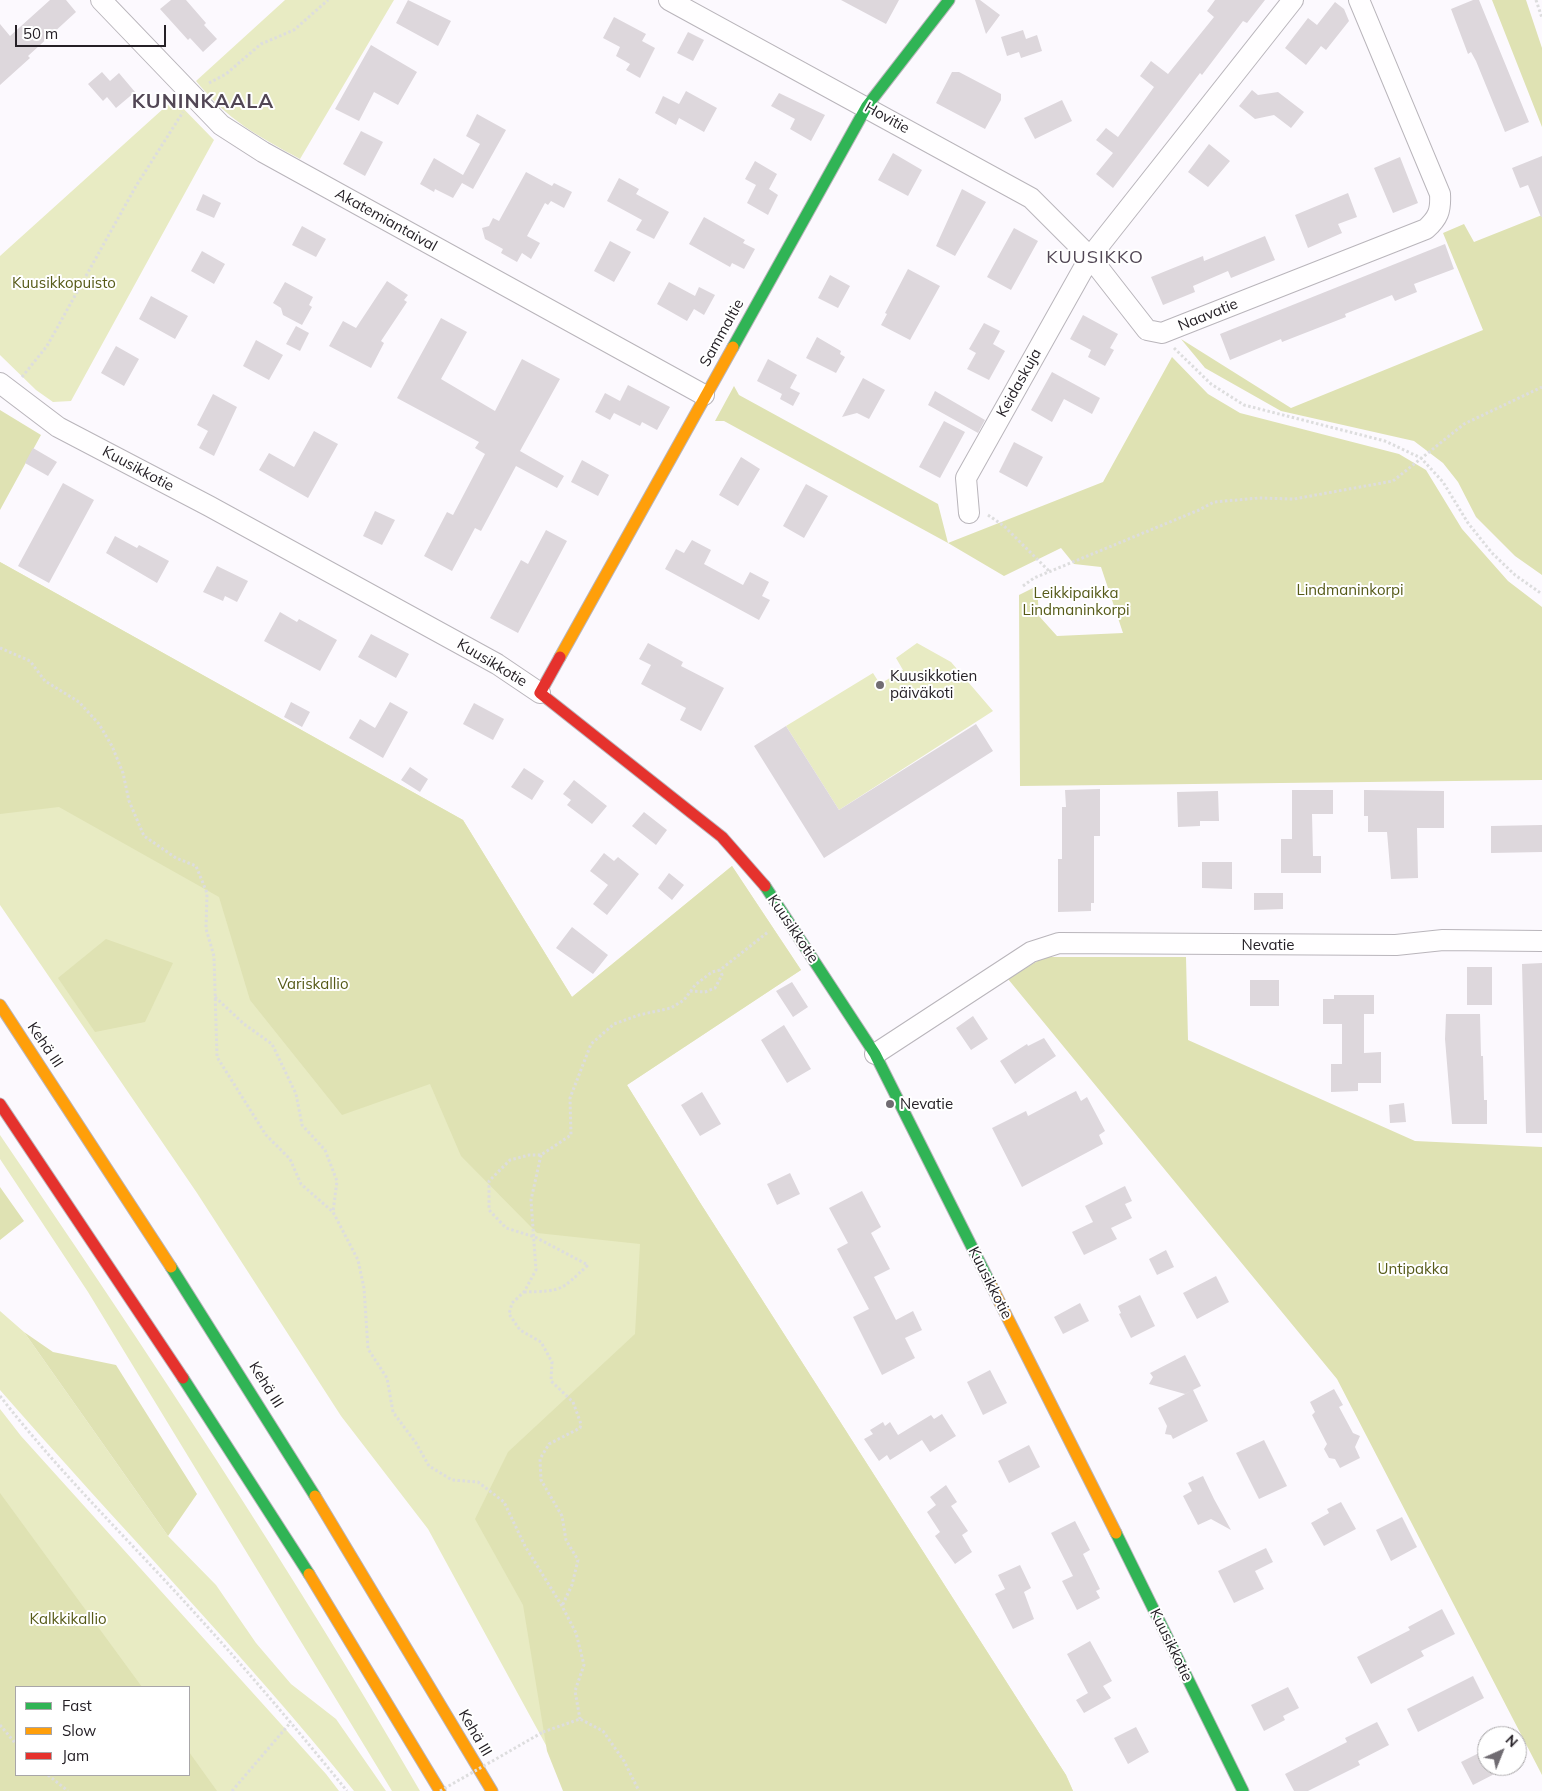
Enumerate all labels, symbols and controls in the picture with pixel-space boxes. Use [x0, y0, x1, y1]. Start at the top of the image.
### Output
scale bar [18, 15, 169, 47]
text: 50 m [23, 24, 58, 43]
district label: KUNINKAALA [130, 90, 276, 114]
street label: Hovitie [861, 98, 913, 138]
street label: Akatemiantaival [332, 185, 440, 255]
district label: KUUSIKKO [1045, 247, 1145, 269]
park label: Kuusikkopuisto [12, 274, 116, 292]
street label: Naavatie [1175, 295, 1241, 335]
street label: Sammaltie [696, 296, 748, 370]
street label: Keidaskuja [993, 346, 1045, 420]
street label: Kuusikkotie [99, 443, 177, 495]
park label: Lindmaninkorpi [1297, 581, 1403, 599]
park label: Leikkipaikka Lindmaninkorpi [1023, 584, 1129, 619]
street label: Kuusikkotie [454, 635, 530, 691]
place label: Kuusikkotien päiväkoti [890, 667, 977, 702]
marker: Kuusikkotien päiväkoti [874, 679, 886, 691]
street label: Kuusikkotie [764, 891, 822, 967]
street label: Nevatie [1241, 936, 1295, 954]
park label: Variskallio [278, 975, 348, 993]
street label: Kehä III [23, 1019, 67, 1071]
place label: Nevatie [900, 1095, 953, 1113]
marker: Nevatie [884, 1098, 896, 1110]
street label: Kuusikkotie [964, 1244, 1016, 1322]
park label: Untipakka [1378, 1260, 1448, 1278]
street label: Kehä III [245, 1359, 287, 1411]
street label: Kuusikkotie [1146, 1606, 1196, 1684]
park label: Kalkkikallio [29, 1610, 107, 1628]
legend [15, 1686, 190, 1776]
text: Fast [62, 1696, 92, 1715]
street label: Kehä III [454, 1706, 496, 1760]
text: Slow [62, 1721, 96, 1740]
north arrow [1477, 1726, 1527, 1776]
text: N [1502, 1731, 1522, 1751]
text: Jam [62, 1746, 89, 1765]

